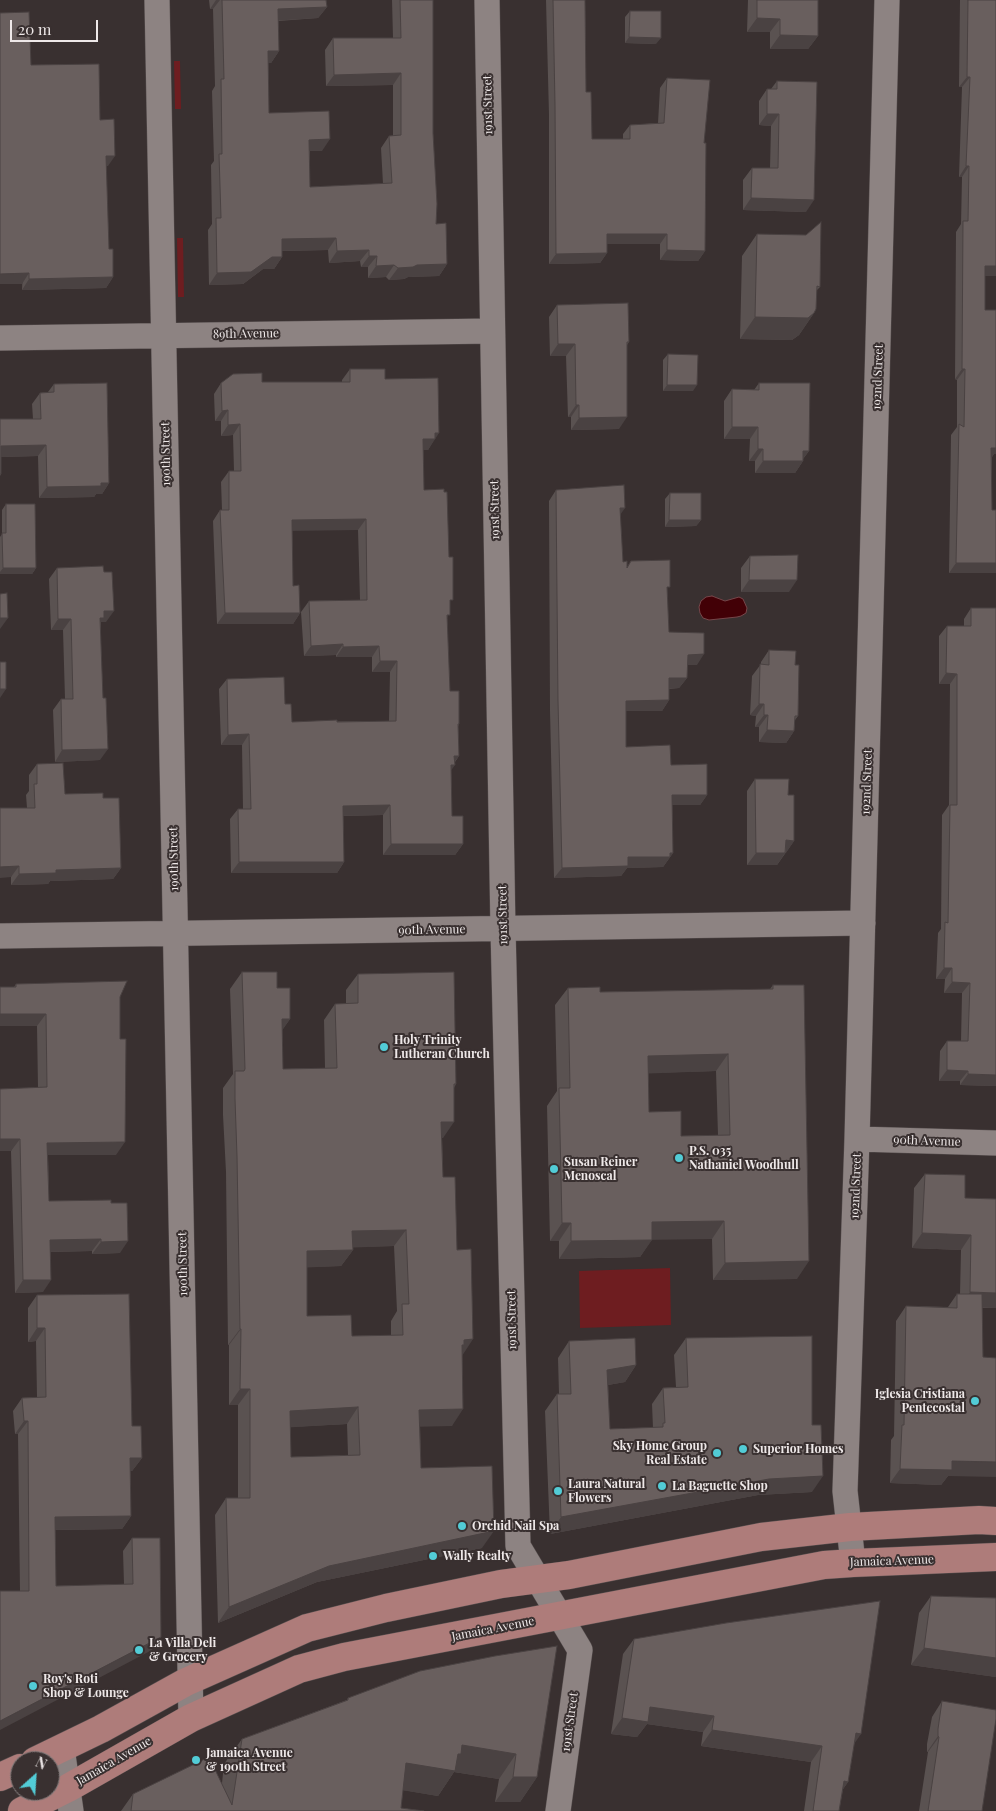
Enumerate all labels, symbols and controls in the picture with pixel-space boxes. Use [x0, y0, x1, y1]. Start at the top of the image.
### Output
scale bar [12, 10, 100, 42]
text: 20 m [18, 19, 51, 39]
street label: 191st Street [480, 75, 496, 135]
street label: 89th Avenue [213, 326, 279, 342]
street label: 192nd Street [870, 344, 886, 410]
street label: 190th Street [158, 422, 174, 486]
street label: 191st Street [487, 480, 503, 540]
street label: 192nd Street [859, 749, 875, 815]
street label: 190th Street [166, 827, 182, 891]
street label: 191st Street [495, 885, 511, 945]
street label: 90th Avenue [398, 922, 466, 938]
place label: Holy Trinity Lutheran Church [394, 1033, 490, 1061]
marker: Holy Trinity Lutheran Church [378, 1041, 390, 1053]
street label: 90th Avenue [893, 1133, 961, 1149]
place label: P.S. 035 Nathaniel Woodhull [689, 1144, 799, 1172]
marker: P.S. 035 Nathaniel Woodhull [673, 1152, 685, 1164]
street label: 192nd Street [848, 1153, 864, 1219]
place label: Susan Reiner Menoscal [564, 1155, 637, 1183]
marker: Susan Reiner Menoscal [548, 1163, 560, 1175]
street label: 190th Street [175, 1232, 191, 1296]
street label: 191st Street [504, 1290, 520, 1350]
place label: Iglesia Cristiana Pentecostal [875, 1387, 965, 1415]
marker: Iglesia Cristiana Pentecostal [969, 1395, 981, 1407]
place label: Sky Home Group Real Estate [613, 1439, 707, 1467]
place label: Superior Homes [753, 1442, 844, 1456]
marker: Superior Homes [737, 1443, 749, 1455]
marker: Sky Home Group Real Estate [711, 1447, 723, 1459]
place label: Laura Natural Flowers [568, 1477, 645, 1505]
place label: La Baguette Shop [672, 1479, 768, 1493]
marker: La Baguette Shop [656, 1480, 668, 1492]
marker: Laura Natural Flowers [552, 1485, 564, 1497]
place label: Orchid Nail Spa [472, 1519, 559, 1533]
marker: Orchid Nail Spa [456, 1520, 468, 1532]
place label: Wally Realty [443, 1549, 511, 1563]
marker: Wally Realty [427, 1550, 439, 1562]
street label: Jamaica Avenue [850, 1552, 934, 1570]
street label: Jamaica Avenue [450, 1614, 536, 1644]
place label: La Villa Deli & Grocery [149, 1636, 216, 1664]
marker: La Villa Deli & Grocery [133, 1644, 145, 1656]
place label: Roy's Roti Shop & Lounge [43, 1672, 129, 1700]
marker: Roy's Roti Shop & Lounge [27, 1680, 39, 1692]
street label: 191st Street [559, 1691, 581, 1753]
street label: Jamaica Avenue [74, 1734, 154, 1788]
place label: Jamaica Avenue & 190th Street [206, 1746, 293, 1774]
north arrow [10, 1751, 60, 1801]
text: N [33, 1752, 50, 1774]
marker: Jamaica Avenue & 190th Street [190, 1754, 202, 1766]

